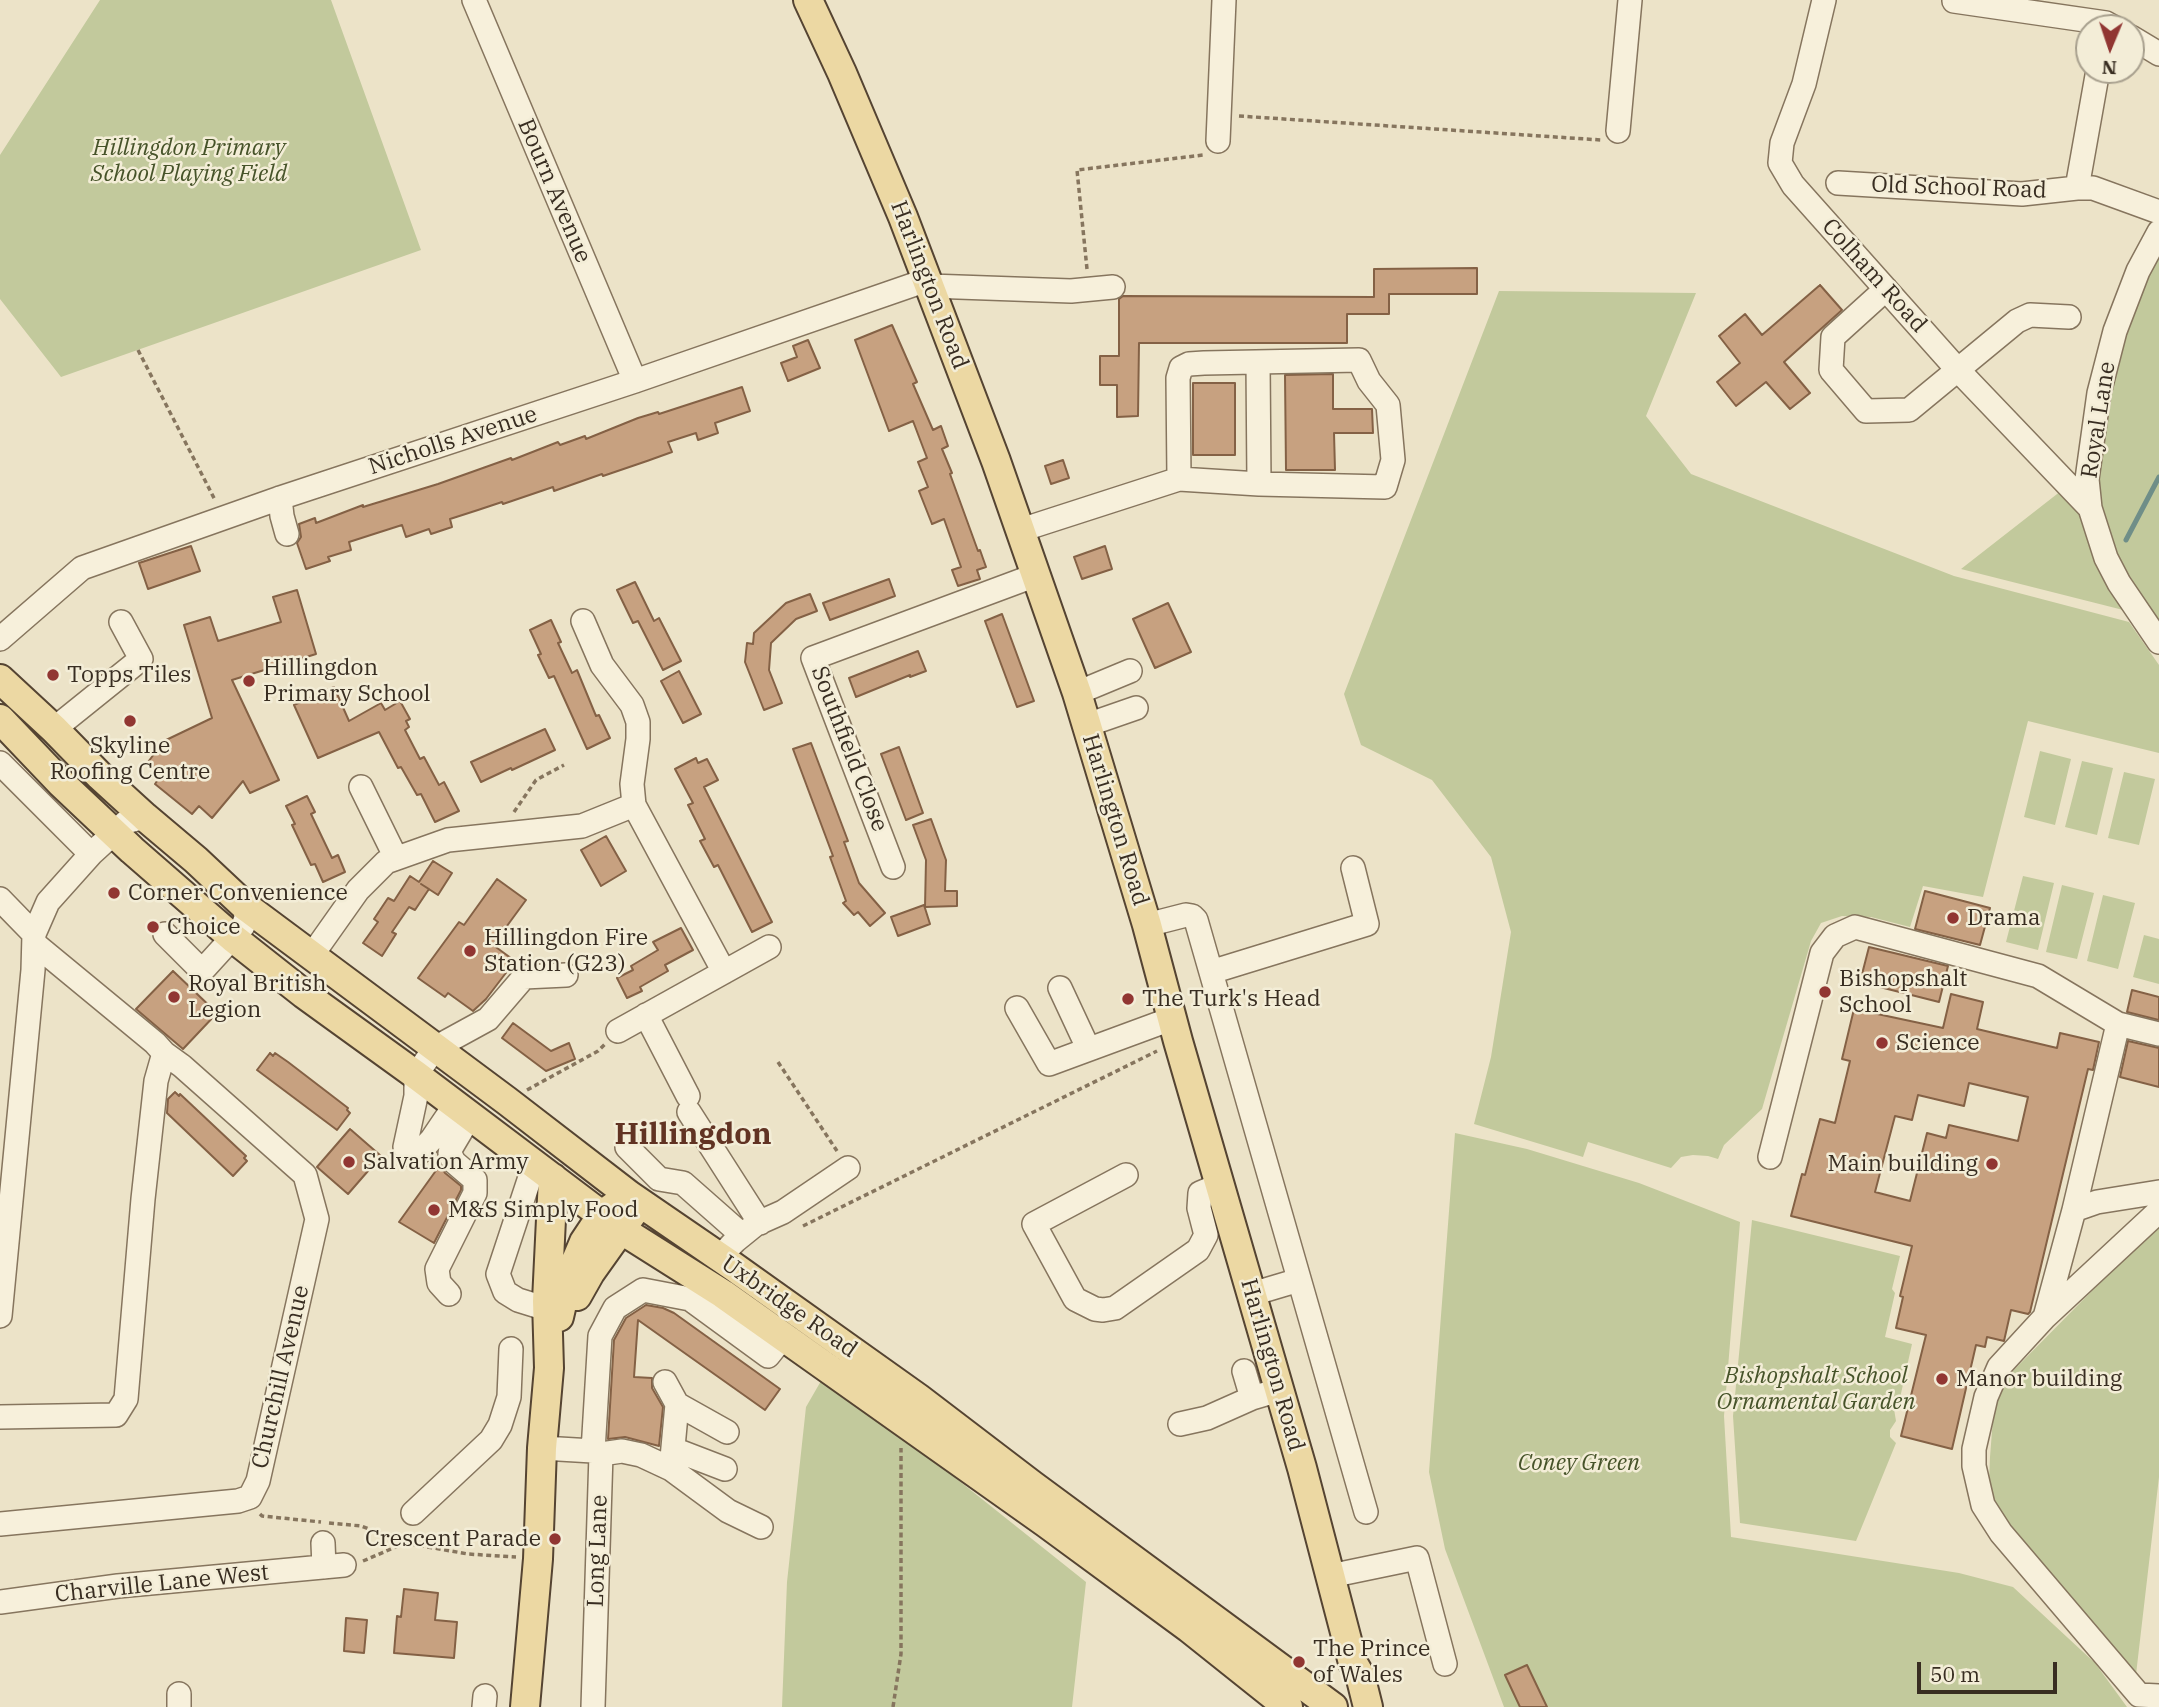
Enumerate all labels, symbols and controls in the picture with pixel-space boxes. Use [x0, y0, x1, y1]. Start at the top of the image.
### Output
north arrow [2075, 14, 2145, 84]
text: N [2101, 56, 2117, 80]
street label: Bourn Avenue [511, 115, 597, 267]
park label: Hillingdon Primary School Playing Field [91, 134, 287, 188]
street label: Old School Road [1871, 171, 2047, 205]
street label: Harlington Road [884, 197, 974, 373]
street label: Colham Road [1816, 213, 1932, 339]
street label: Royal Lane [2076, 360, 2122, 480]
street label: Nicholls Avenue [365, 401, 541, 481]
place label: Hillingdon Primary School [263, 654, 430, 708]
place label: Topps Tiles [67, 661, 191, 689]
street label: Southfield Close [805, 663, 893, 835]
marker: Topps Tiles [45, 667, 61, 683]
marker: Hillingdon Primary School [241, 673, 257, 689]
marker: Skyline Roofing Centre [122, 713, 138, 729]
street label: Harlington Road [1076, 731, 1154, 909]
place label: Skyline Roofing Centre [50, 732, 210, 786]
place label: Corner Convenience [128, 879, 348, 907]
marker: Corner Convenience [106, 885, 122, 901]
place label: Drama [1967, 904, 2040, 932]
marker: Drama [1945, 910, 1961, 926]
place label: Choice [167, 913, 240, 941]
marker: Choice [145, 919, 161, 935]
place label: Hillingdon Fire Station (G23) [484, 924, 648, 978]
marker: Hillingdon Fire Station (G23) [462, 943, 478, 959]
place label: Bishopshalt School [1839, 965, 1967, 1019]
place label: Royal British Legion [188, 970, 327, 1024]
marker: Bishopshalt School [1817, 984, 1833, 1000]
place label: The Turk's Head [1142, 985, 1321, 1013]
marker: Royal British Legion [166, 989, 182, 1005]
marker: The Turk's Head [1120, 991, 1136, 1007]
place label: Science [1896, 1029, 1980, 1057]
marker: Science [1874, 1035, 1890, 1051]
district label: Hillingdon [614, 1117, 772, 1153]
place label: Salvation Army [363, 1148, 529, 1176]
place label: Main building [1828, 1150, 1978, 1178]
marker: Salvation Army [341, 1154, 357, 1170]
marker: Main building [1984, 1156, 2000, 1172]
place label: M&S Simply Food [448, 1196, 638, 1224]
marker: M&S Simply Food [426, 1202, 442, 1218]
street label: Uxbridge Road [716, 1250, 862, 1364]
street label: Harlington Road [1234, 1276, 1310, 1454]
street label: Churchill Avenue [247, 1283, 315, 1471]
park label: Bishopshalt School Ornamental Garden [1716, 1362, 1916, 1416]
place label: Manor building [1956, 1365, 2122, 1393]
marker: Manor building [1934, 1371, 1950, 1387]
park label: Coney Green [1518, 1449, 1640, 1477]
street label: Long Lane [582, 1494, 614, 1608]
place label: Crescent Parade [365, 1525, 541, 1553]
marker: Crescent Parade [547, 1531, 563, 1547]
street label: Charville Lane West [54, 1559, 270, 1609]
place label: The Prince of Wales [1313, 1635, 1430, 1689]
scale bar [1921, 1648, 2061, 1692]
marker: The Prince of Wales [1291, 1654, 1307, 1670]
text: 50 m [1930, 1660, 1980, 1688]

